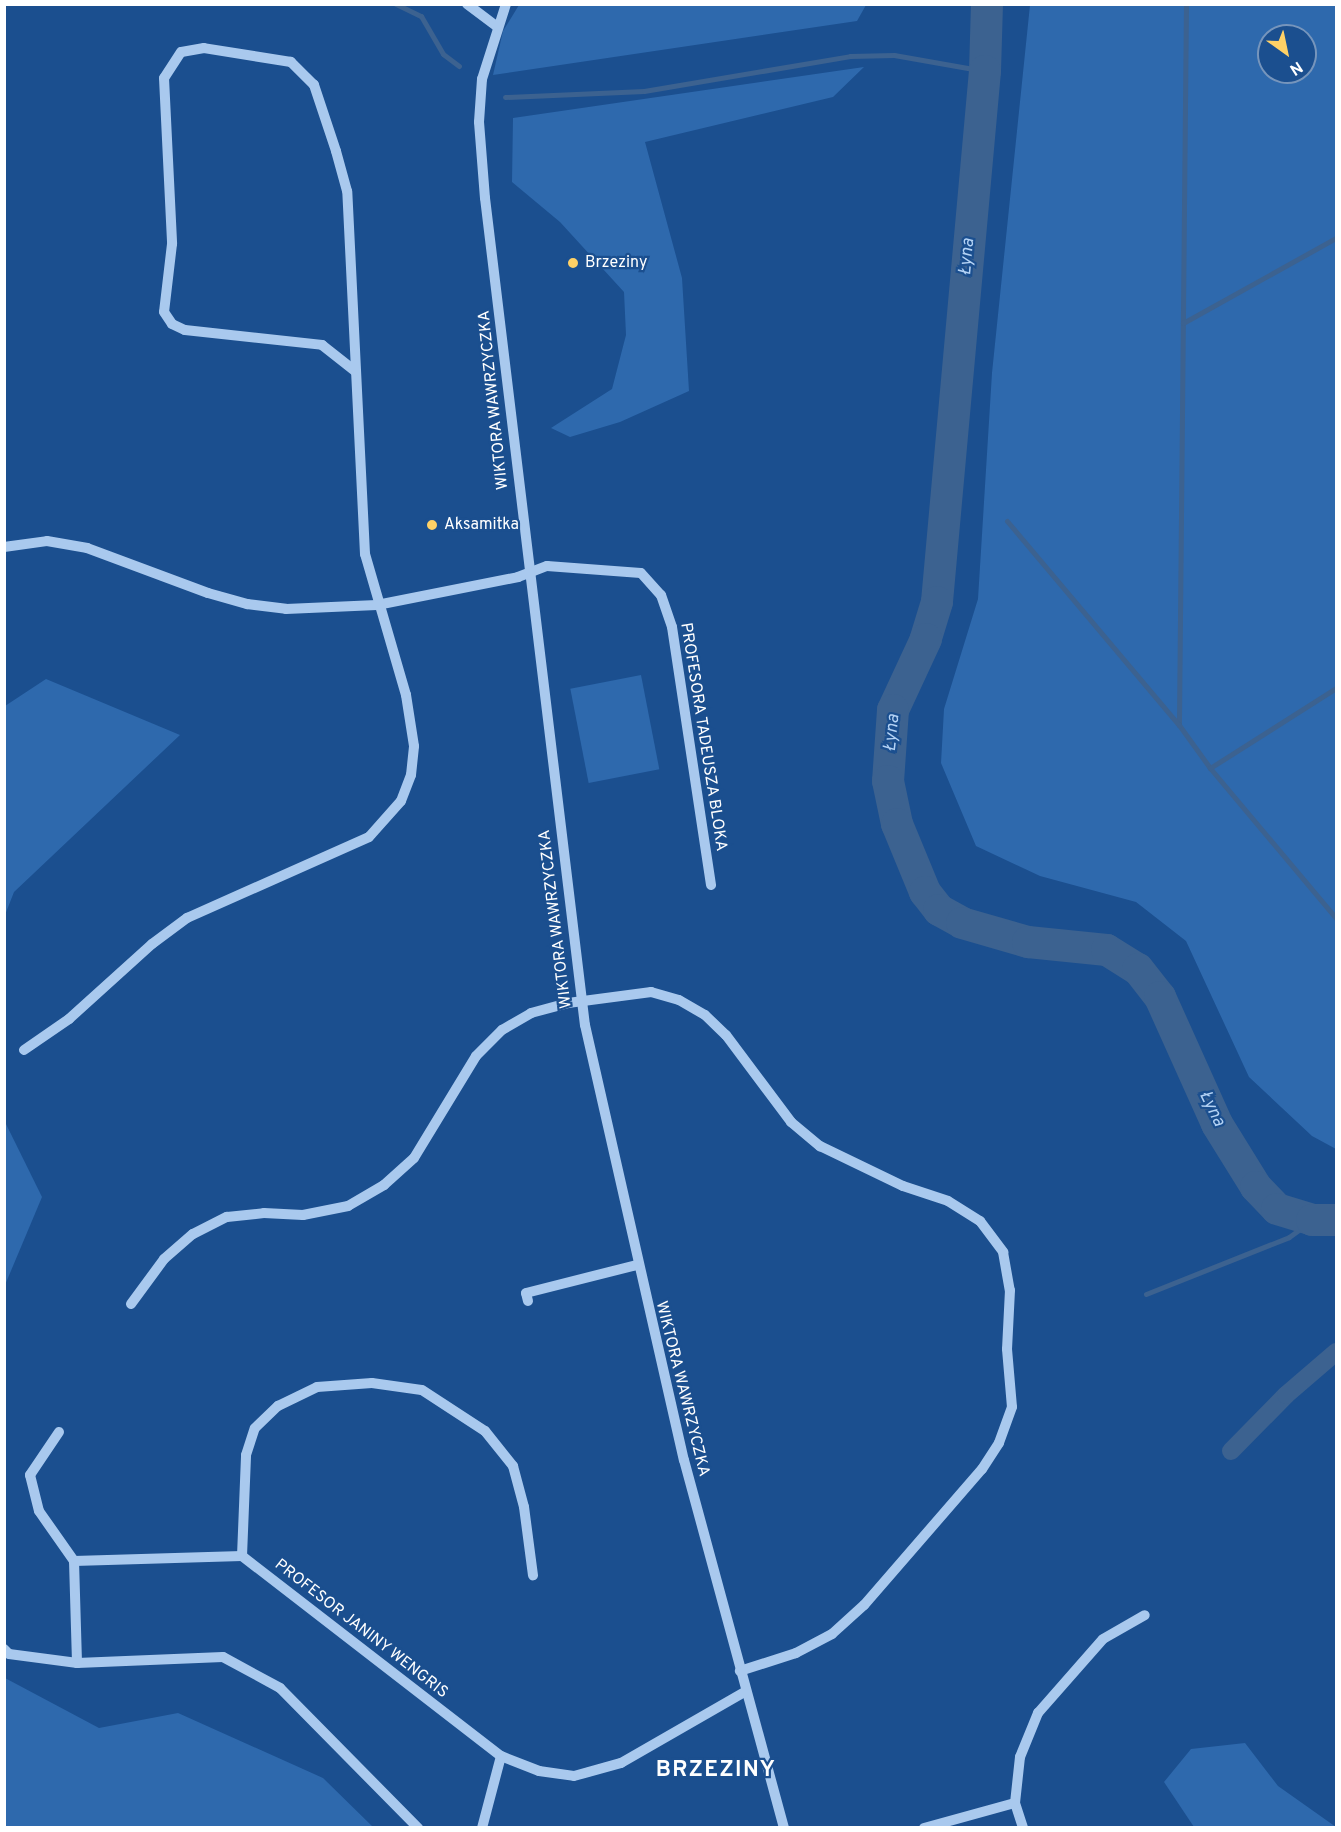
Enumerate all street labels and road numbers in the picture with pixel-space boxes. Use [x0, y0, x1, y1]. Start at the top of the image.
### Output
street label: WIKTORA WAWRZYCZKA [475, 309, 513, 491]
street label: PROFESORA TADEUSZA BLOKA [675, 620, 731, 854]
street label: WIKTORA WAWRZYCZKA [535, 828, 577, 1010]
street label: WIKTORA WAWRZYCZKA [651, 1299, 713, 1479]
street label: PROFESOR JANINY WENGRIS [270, 1555, 452, 1703]

